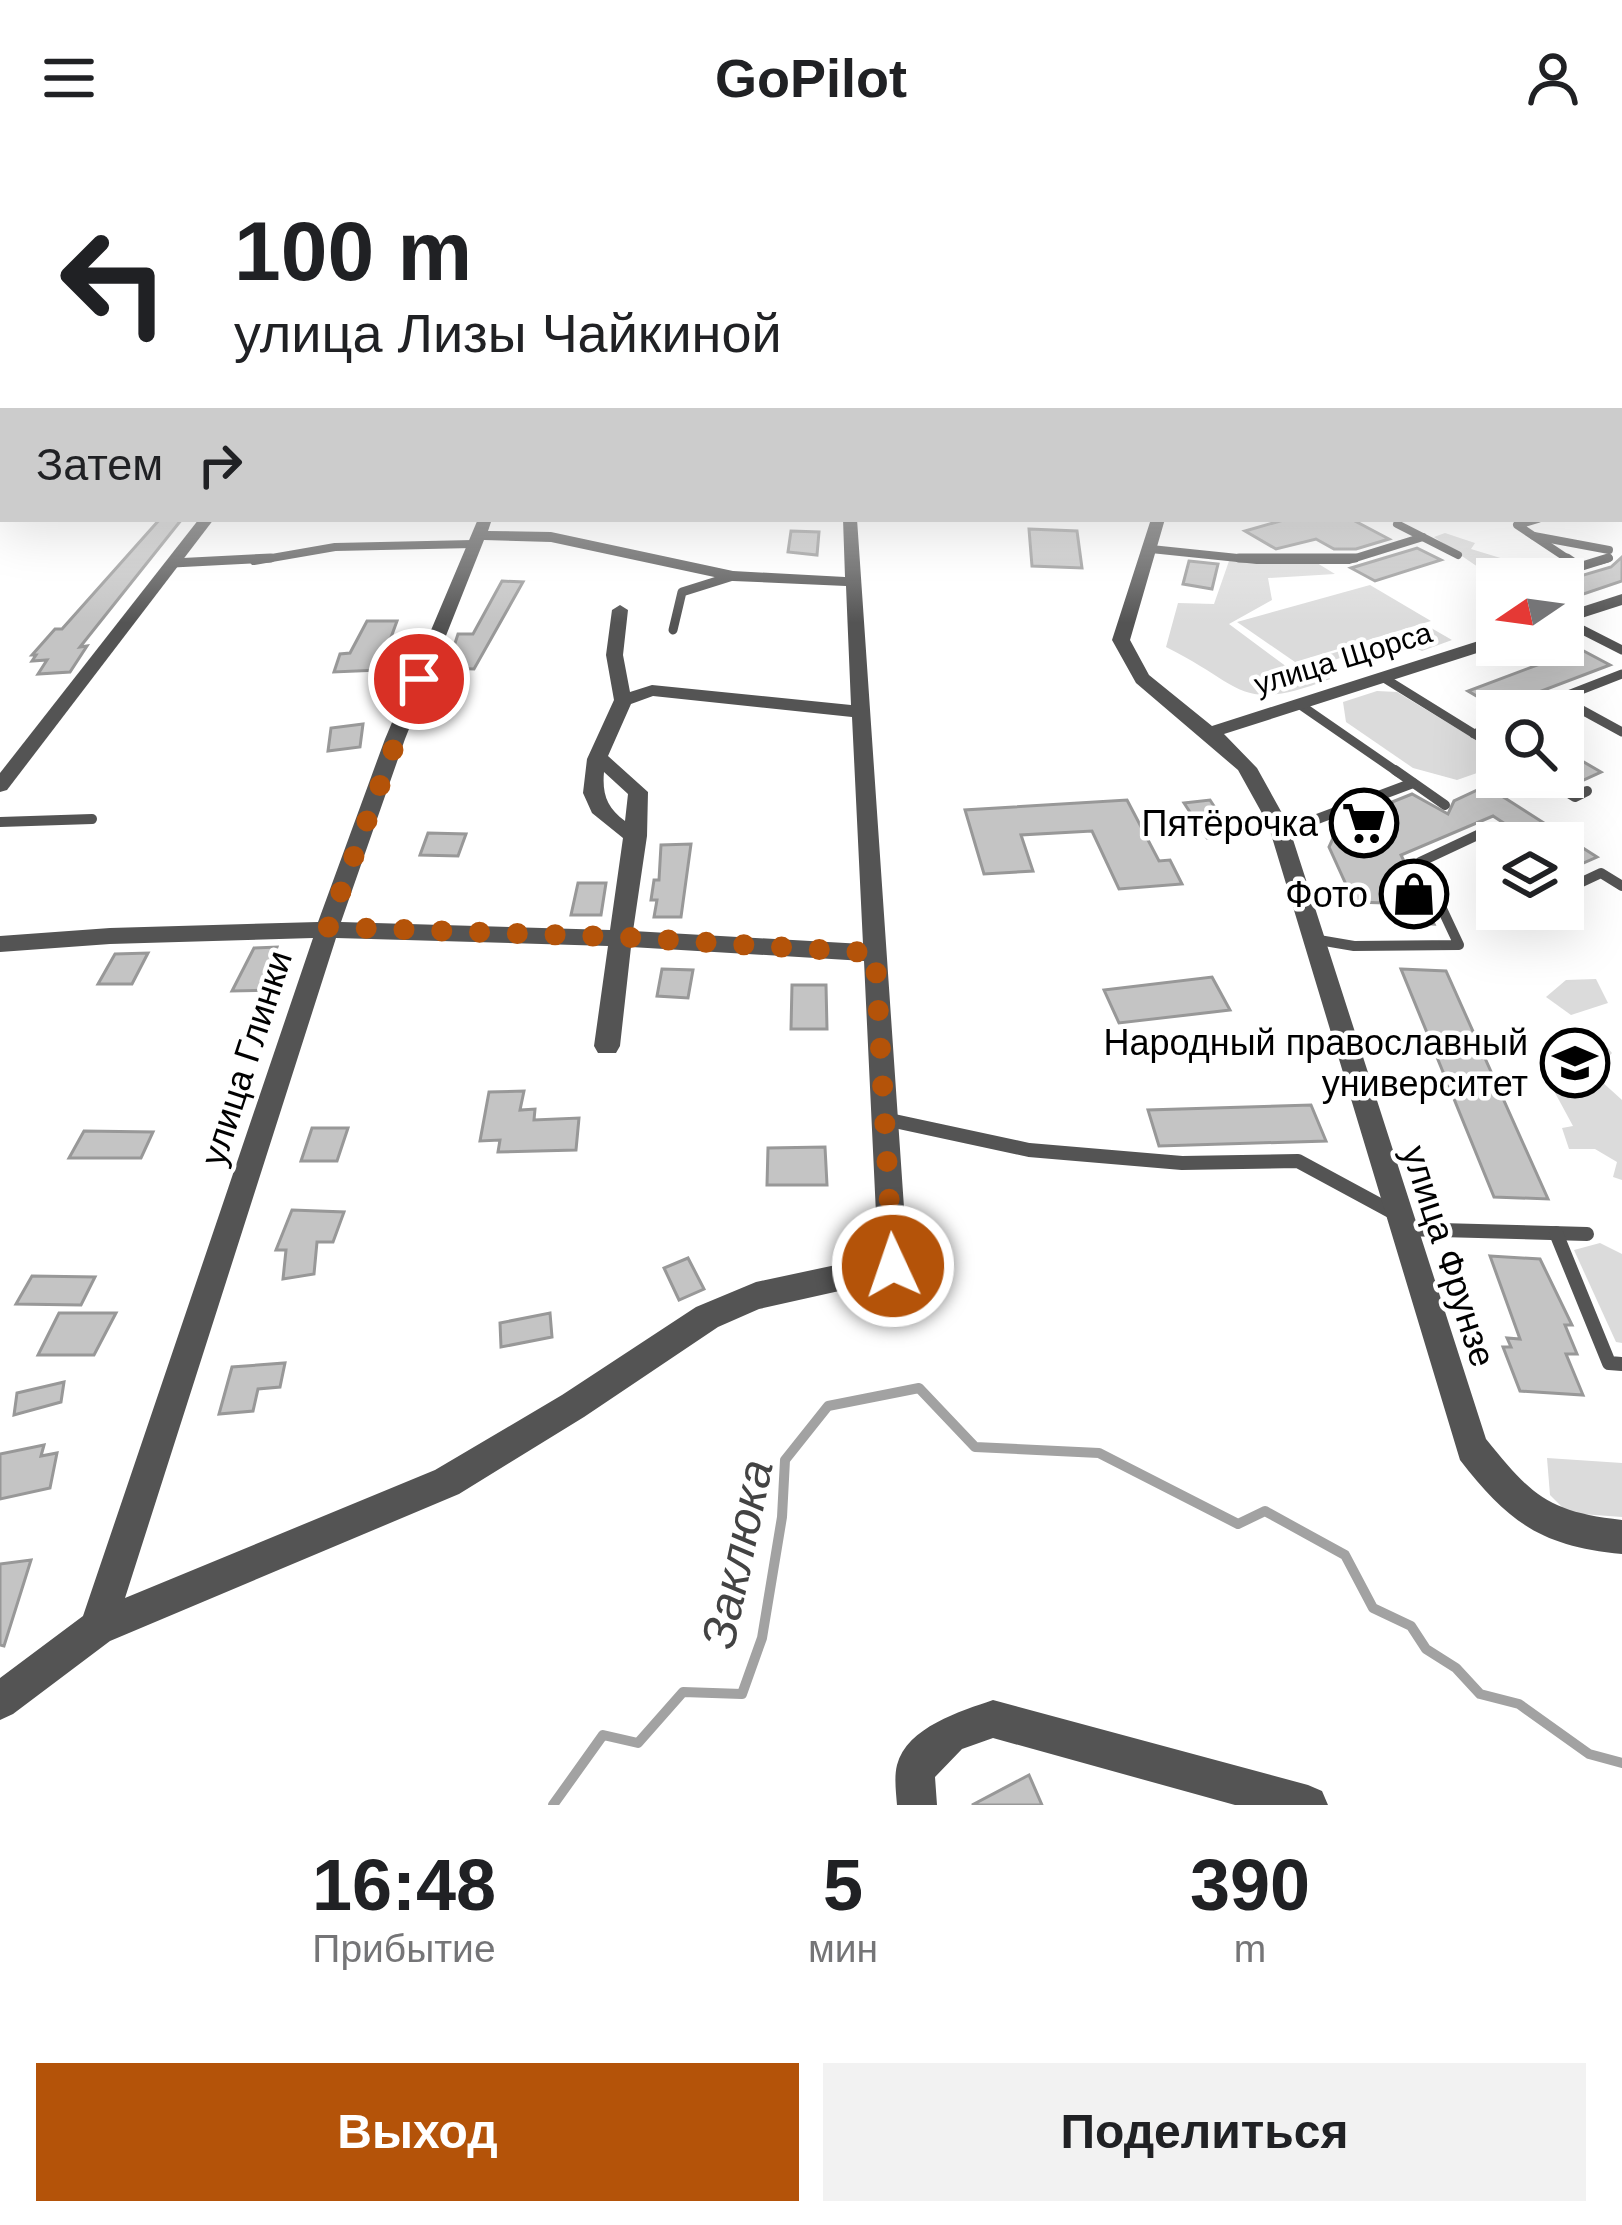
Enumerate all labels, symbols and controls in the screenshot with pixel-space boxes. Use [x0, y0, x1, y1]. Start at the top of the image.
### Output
icon: menu [36, 45, 102, 111]
icon: person [1520, 45, 1586, 111]
text: GoPilot [715, 48, 907, 108]
icon: left [36, 204, 192, 360]
text: 100 m [234, 204, 472, 298]
text: улица Лизы Чайкиной [234, 303, 782, 363]
icon: right [187, 432, 253, 498]
text: Затем [36, 439, 163, 490]
north arrow [1476, 558, 1584, 666]
map controls [1476, 558, 1584, 930]
street label: улица Щорса [1250, 615, 1436, 701]
pin [368, 628, 470, 730]
icon: arrive [386, 646, 452, 712]
button: search [1476, 690, 1584, 798]
supermarket icon: Пятёрочка [1329, 788, 1399, 858]
place label: Пятёрочка [1142, 803, 1319, 844]
button: layers [1476, 822, 1584, 930]
shop icon: Фото [1379, 859, 1449, 929]
place label: Фото [1285, 874, 1368, 915]
street label: улица Глинки [192, 945, 300, 1171]
place label: Народный православный университет [1104, 1022, 1528, 1104]
school or university icon: Народный православный университет [1540, 1028, 1610, 1098]
street label: улица Фрунзе [1394, 1140, 1504, 1372]
position arrow [830, 1203, 956, 1329]
water label: Заклюка [691, 1455, 783, 1653]
text: 16:48 [312, 1845, 496, 1925]
text: 5 [823, 1845, 863, 1925]
text: 390 [1190, 1845, 1310, 1925]
text: Прибытие [312, 1927, 496, 1970]
text: мин [808, 1927, 878, 1970]
text: m [1234, 1927, 1266, 1970]
button: Выход [36, 2063, 799, 2201]
button: Поделиться [823, 2063, 1586, 2201]

